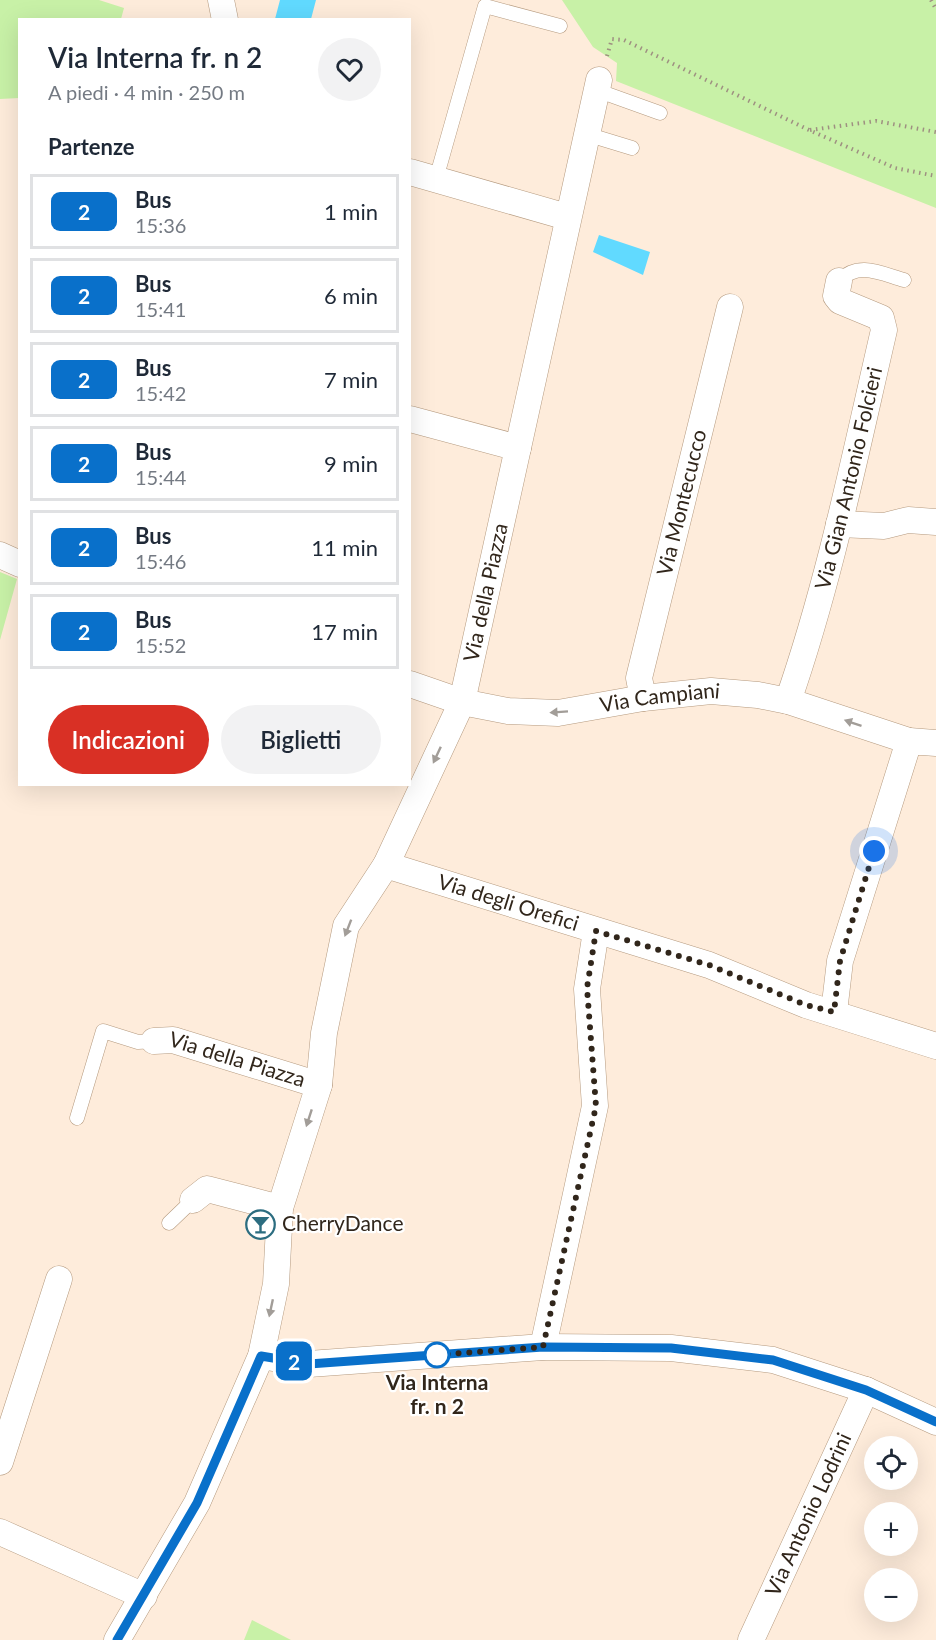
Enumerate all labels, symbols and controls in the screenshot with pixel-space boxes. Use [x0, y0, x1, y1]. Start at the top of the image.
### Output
button: heart [318, 38, 381, 101]
text: Via Interna fr. n 2 [48, 40, 262, 74]
text: A piedi · 4 min · 250 m [48, 80, 245, 104]
text: Partenze [48, 133, 135, 160]
text: Bus [135, 186, 171, 213]
text: 1 min [324, 198, 378, 225]
text: 2 [78, 199, 90, 224]
text: 15:36 [135, 213, 186, 237]
text: Bus [135, 270, 171, 297]
text: 6 min [324, 282, 378, 309]
text: 2 [78, 283, 90, 308]
text: 15:41 [135, 297, 186, 321]
text: Bus [135, 354, 171, 381]
street label: Via Gian Antonio Folcieri [809, 364, 886, 592]
text: 7 min [324, 366, 378, 393]
text: 2 [78, 367, 90, 392]
text: 15:42 [135, 381, 186, 405]
street label: Via Montecucco [651, 426, 711, 578]
text: Bus [135, 438, 171, 465]
text: 9 min [324, 450, 378, 477]
text: 2 [78, 451, 90, 476]
text: 15:44 [135, 465, 186, 489]
street label: Via della Piazza [457, 521, 512, 664]
text: Bus [135, 522, 171, 549]
text: 11 min [311, 534, 378, 561]
text: 2 [78, 535, 90, 560]
text: 15:46 [135, 549, 186, 573]
text: Bus [135, 606, 171, 633]
text: 17 min [311, 618, 378, 645]
text: 2 [78, 619, 90, 644]
text: 15:52 [135, 633, 186, 657]
street label: Via Campiani [598, 677, 721, 716]
button: Indicazioni [48, 705, 209, 774]
button: Biglietti [221, 705, 381, 774]
one-way arrow [549, 707, 568, 717]
one-way arrow [844, 718, 862, 728]
one-way arrow [433, 747, 442, 764]
your location [859, 836, 889, 866]
street label: Via degli Orefici [435, 868, 582, 935]
one-way arrow [342, 919, 352, 937]
street label: Via della Piazza [166, 1026, 309, 1091]
one-way arrow [303, 1109, 313, 1127]
bar icon: CherryDance [245, 1208, 277, 1240]
place label: CherryDance [282, 1210, 404, 1235]
one-way arrow [266, 1298, 275, 1317]
line badge: 2 [274, 1342, 314, 1380]
marker: Via Interna fr. n 2 [424, 1342, 450, 1368]
text: 2 [288, 1349, 300, 1374]
place label: Via Interna fr. n 2 [385, 1369, 488, 1418]
street label: Via Antonio Lodrini [759, 1428, 856, 1600]
map controls [864, 1436, 918, 1622]
button: locate [864, 1436, 918, 1490]
button: + [864, 1502, 918, 1556]
button: − [864, 1568, 918, 1622]

